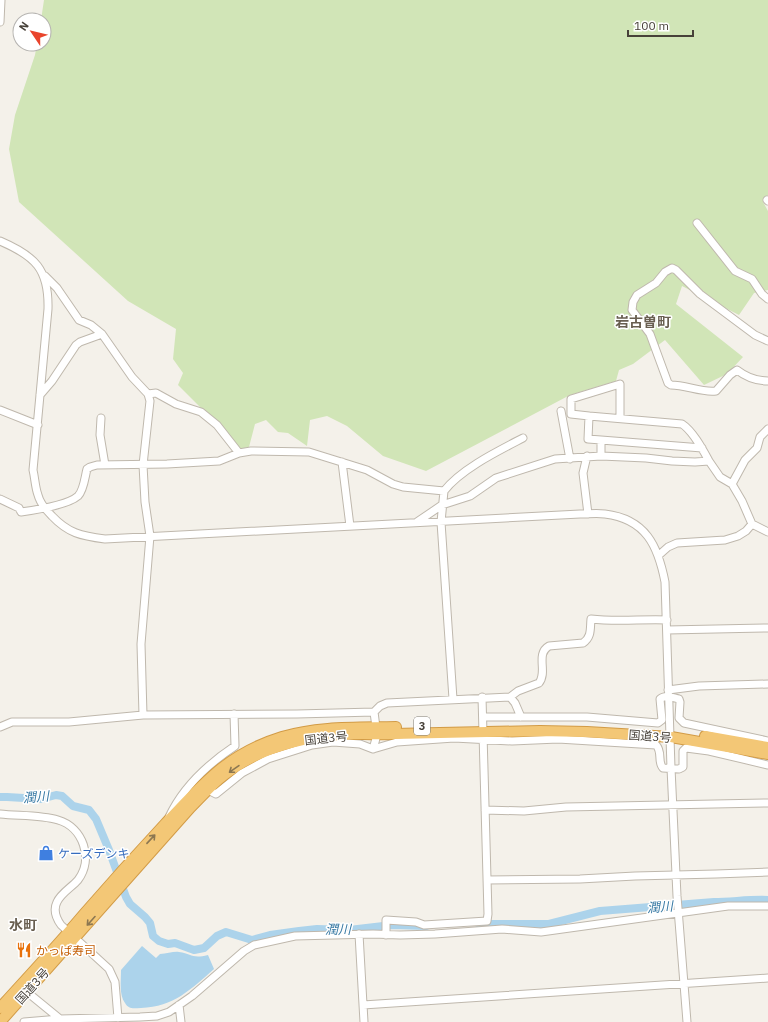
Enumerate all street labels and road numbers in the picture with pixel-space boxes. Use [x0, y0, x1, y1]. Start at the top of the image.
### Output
road number: 3 [414, 717, 430, 735]
street label: 国道3号 [628, 727, 672, 745]
street label: 国道3号 [304, 728, 348, 748]
street label: 国道3号 [12, 965, 52, 1007]

